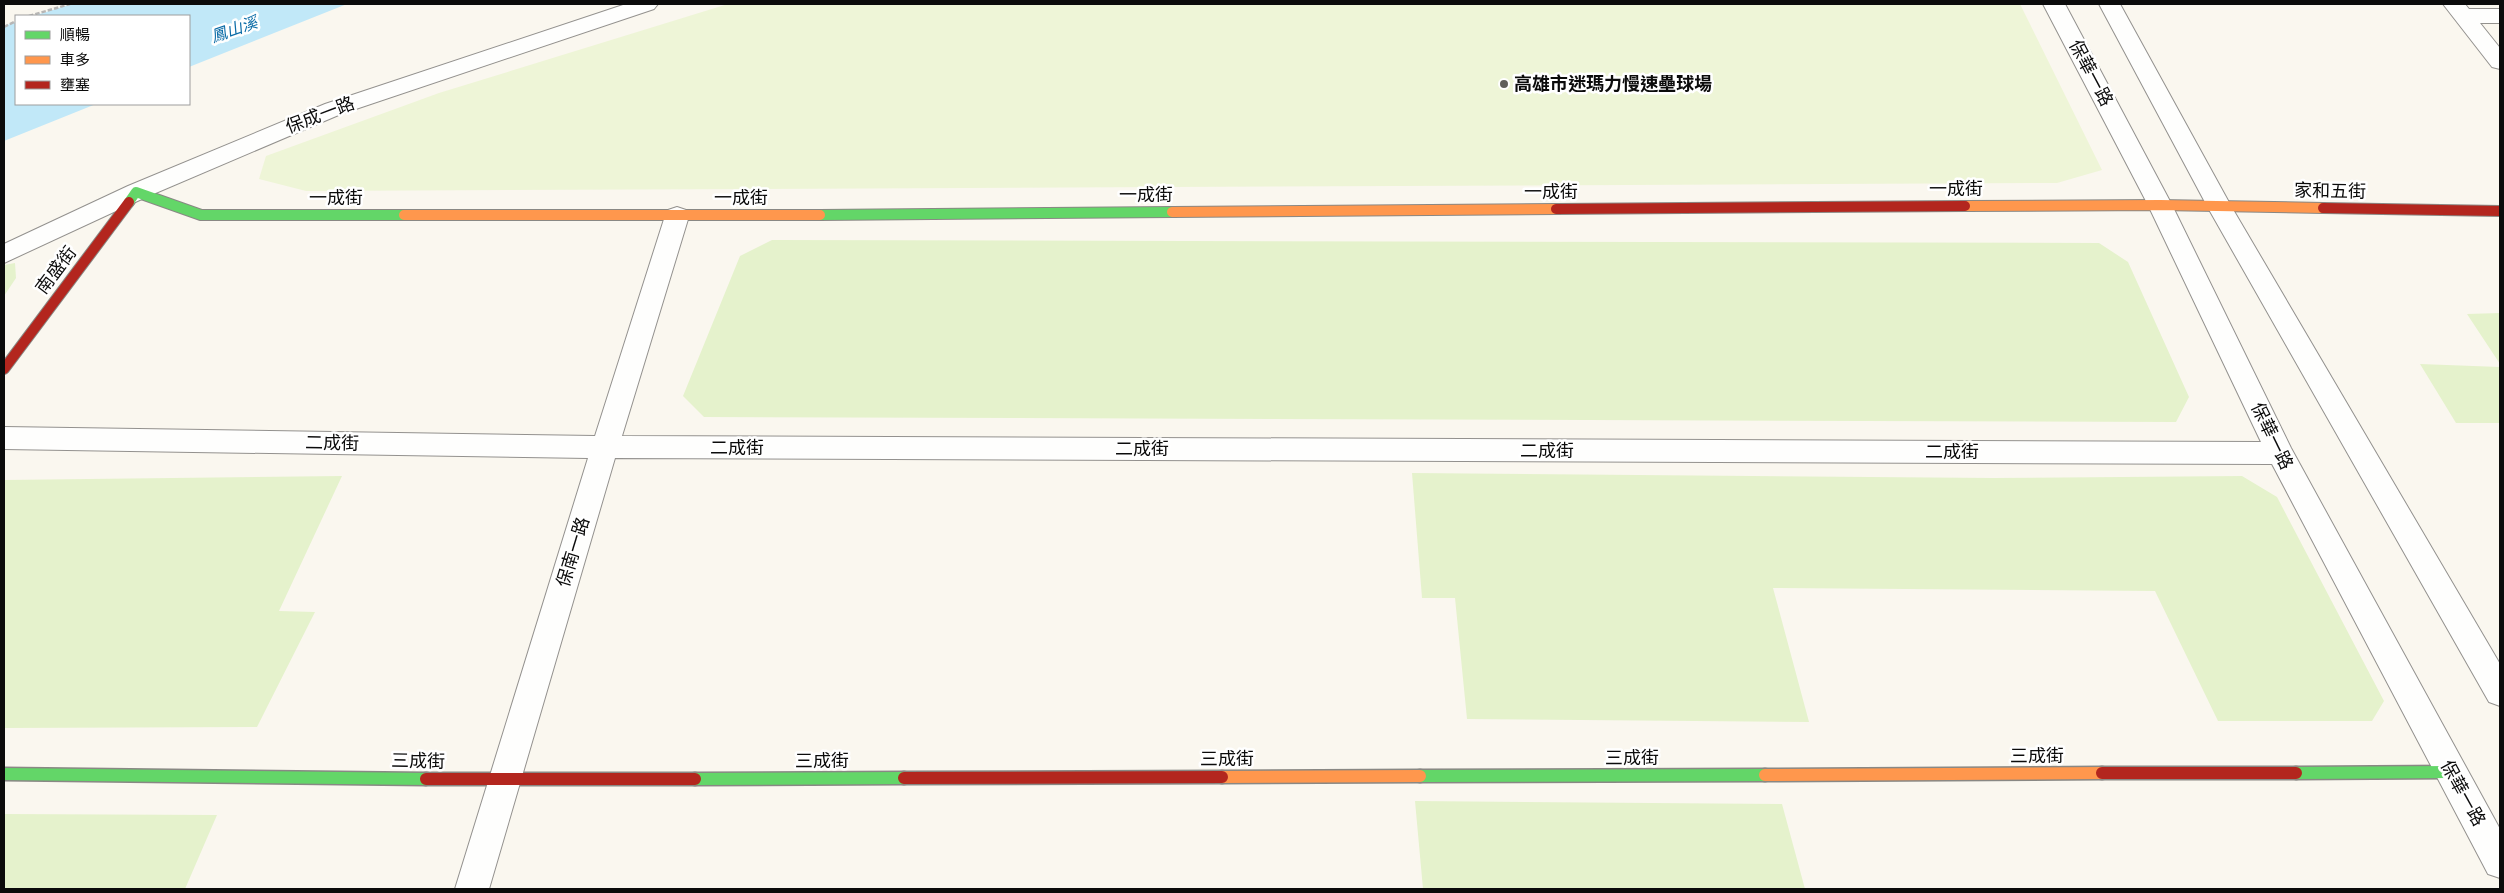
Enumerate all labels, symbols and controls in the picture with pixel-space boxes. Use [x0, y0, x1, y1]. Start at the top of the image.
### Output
water label: 鳳山溪 [208, 11, 262, 46]
legend [15, 15, 190, 105]
text: 順暢 [60, 25, 90, 44]
street label: 保華一路 [2064, 36, 2118, 110]
text: 車多 [60, 50, 90, 69]
place label: 高雄市迷瑪力慢速壘球場 [1514, 72, 1712, 95]
text: 壅塞 [60, 75, 90, 94]
marker: 高雄市迷瑪力慢速壘球場 [1498, 78, 1510, 90]
street label: 保成一路 [282, 91, 358, 138]
street label: 一成街 [1929, 177, 1983, 200]
street label: 家和五街 [2294, 178, 2366, 203]
street label: 一成街 [1524, 180, 1578, 203]
street label: 一成街 [1119, 183, 1173, 206]
street label: 一成街 [309, 186, 363, 209]
street label: 一成街 [714, 186, 768, 209]
street label: 南盛街 [30, 241, 81, 298]
street label: 保華一路 [2246, 398, 2299, 473]
street label: 二成街 [305, 431, 359, 454]
street label: 二成街 [710, 436, 764, 459]
street label: 二成街 [1115, 437, 1169, 460]
street label: 二成街 [1520, 439, 1574, 462]
street label: 二成街 [1925, 440, 1979, 463]
street label: 保南一路 [551, 514, 594, 590]
street label: 三成街 [2010, 744, 2064, 767]
street label: 三成街 [1605, 746, 1659, 769]
street label: 三成街 [1200, 747, 1254, 770]
street label: 三成街 [391, 749, 445, 772]
street label: 三成街 [795, 749, 849, 772]
street label: 保華一路 [2436, 756, 2491, 830]

